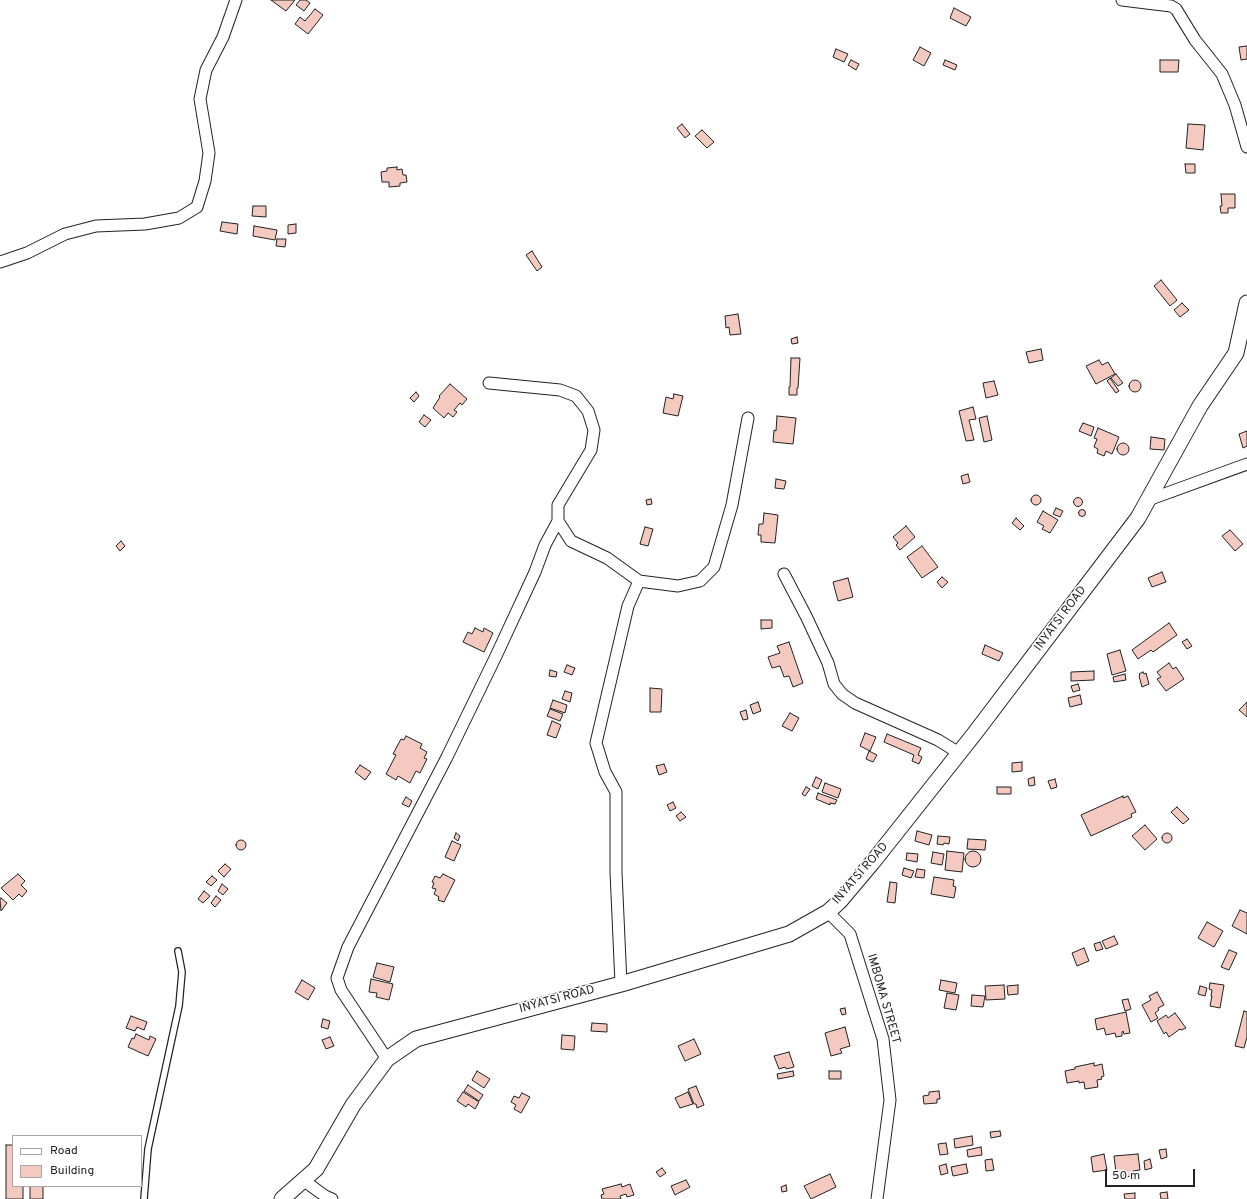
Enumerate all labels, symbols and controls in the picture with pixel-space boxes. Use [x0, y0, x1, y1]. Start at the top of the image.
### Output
street label: INYATSI ROAD [1032, 584, 1090, 654]
street label: INYATSI ROAD [830, 840, 892, 908]
street label: IMBOMA STREET [863, 952, 903, 1046]
street label: INYATSI ROAD [518, 983, 596, 1017]
legend [12, 1135, 142, 1187]
text: Road [50, 1143, 78, 1159]
scale bar [1107, 1161, 1197, 1187]
text: Building [50, 1163, 94, 1179]
text: 50 m [1112, 1168, 1140, 1184]

